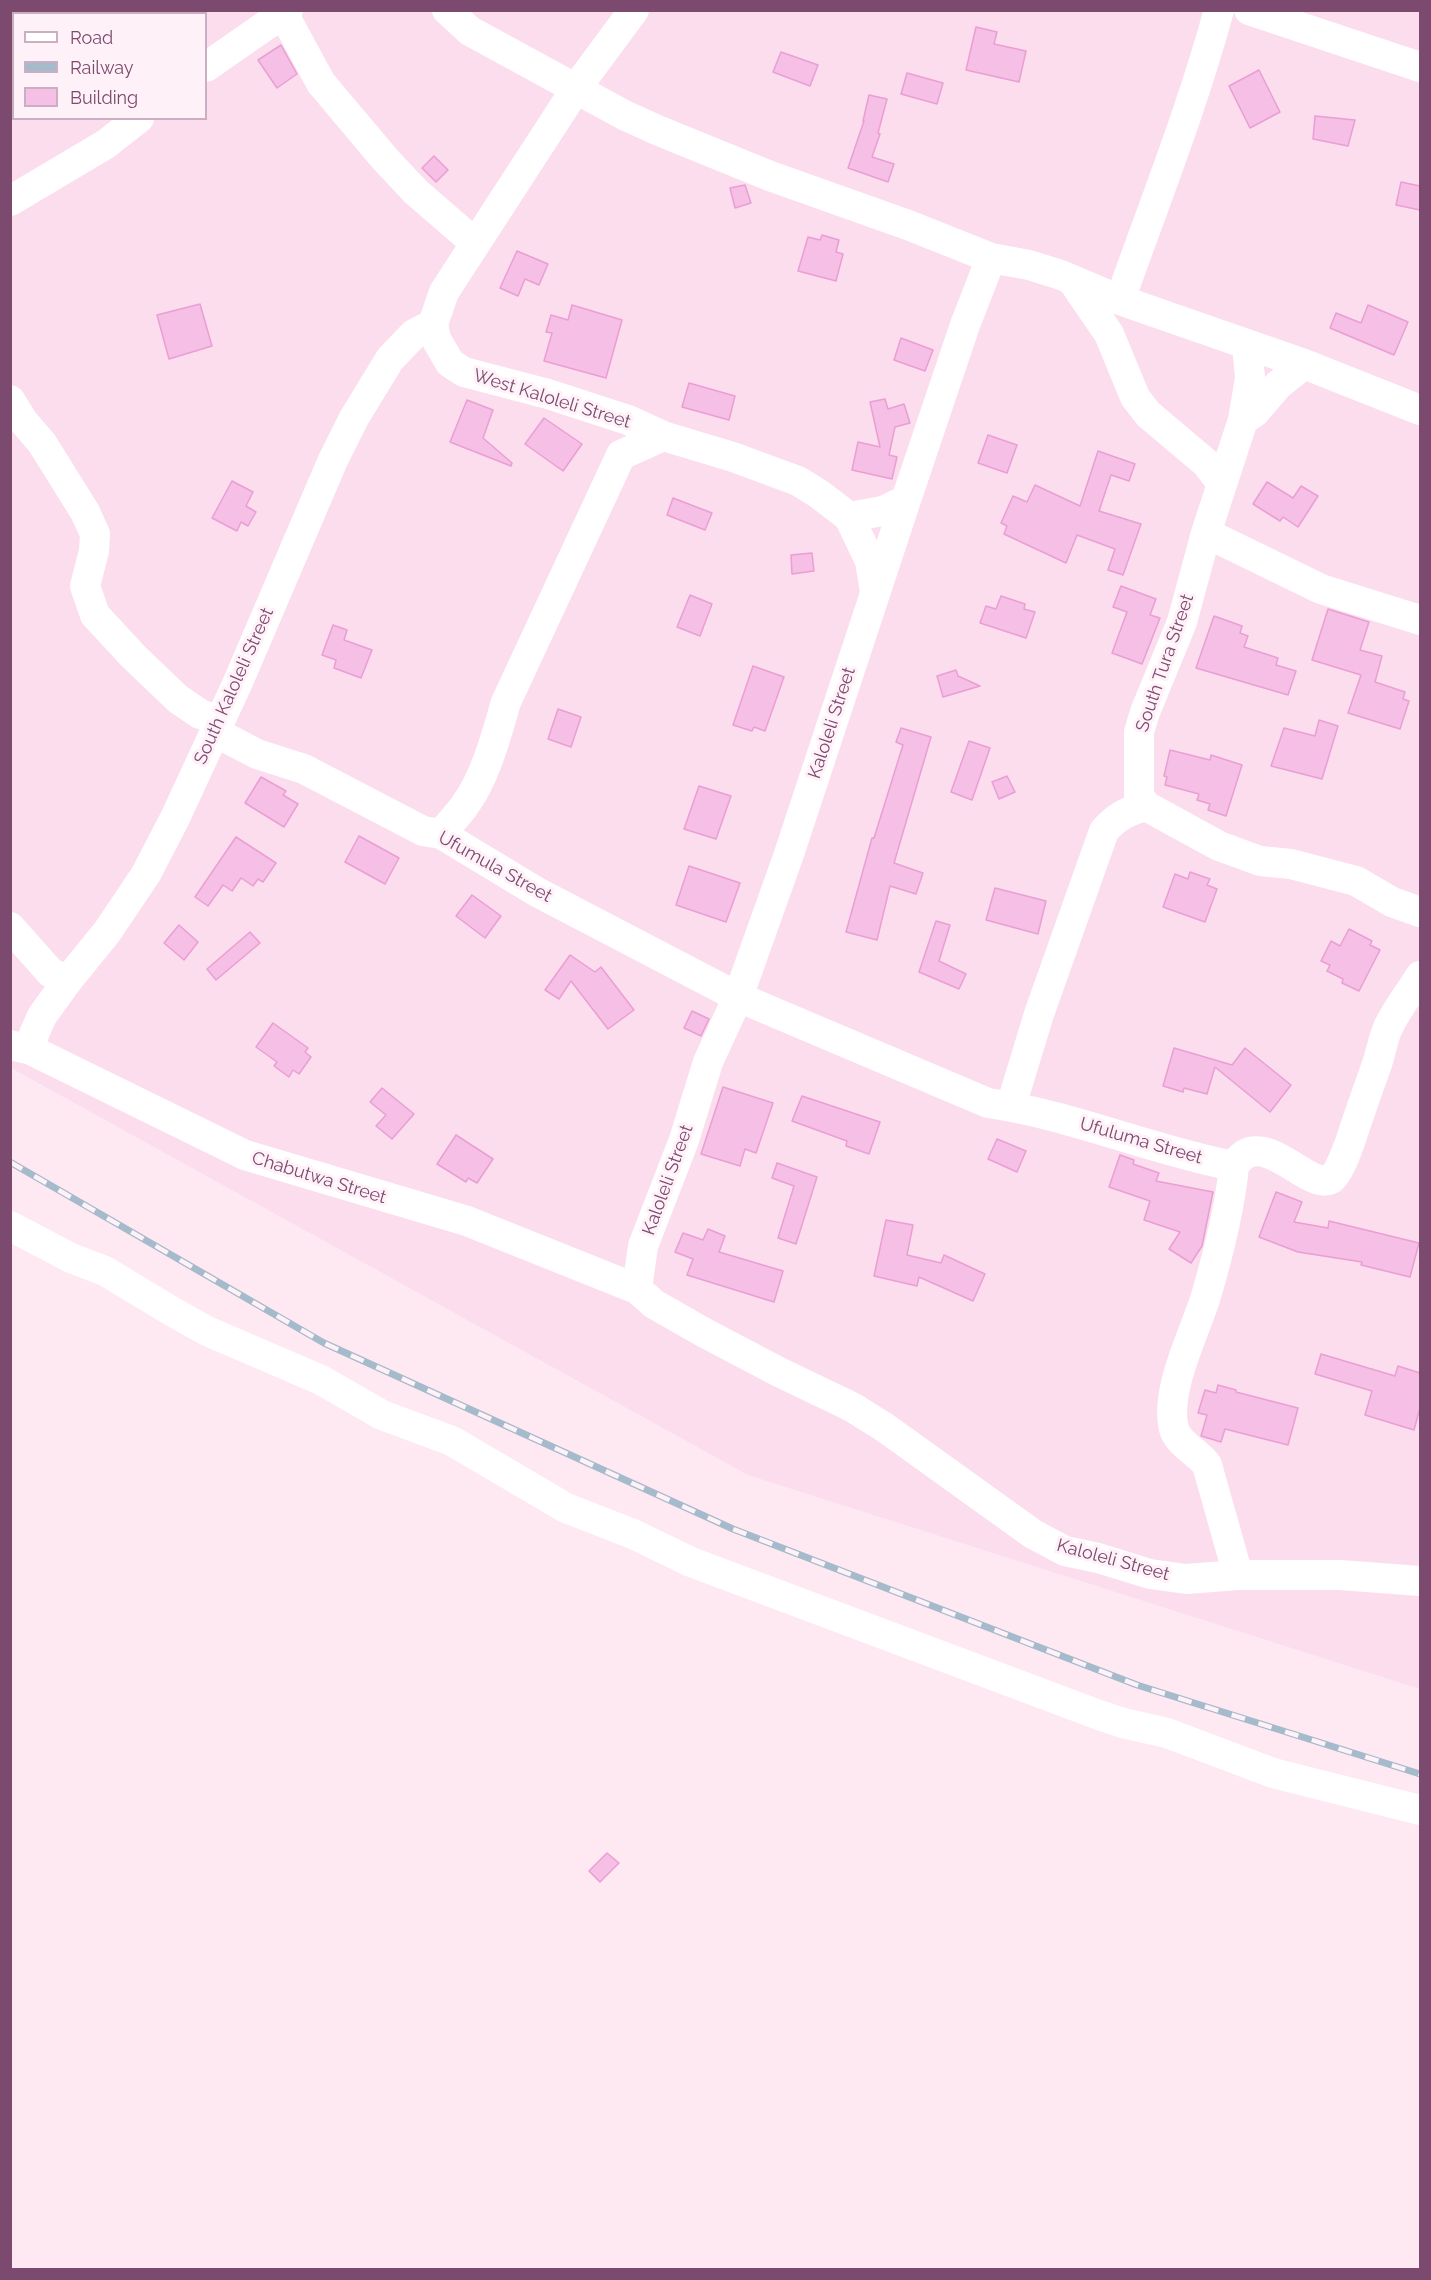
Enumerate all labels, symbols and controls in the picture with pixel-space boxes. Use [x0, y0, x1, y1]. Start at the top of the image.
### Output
legend [12, 12, 207, 120]
text: Road [70, 27, 113, 48]
text: Railway [70, 57, 134, 78]
text: Building [70, 87, 138, 108]
street label: West Kaloleli Street [471, 365, 633, 433]
street label: South Tura Street [1131, 591, 1199, 735]
street label: South Kaloleli Street [190, 604, 278, 768]
street label: Kaloleli Street [804, 665, 860, 781]
street label: Ufumula Street [434, 827, 556, 907]
street label: Ufuluma Street [1077, 1113, 1205, 1169]
street label: Kaloleli Street [638, 1122, 698, 1238]
street label: Chabutwa Street [249, 1147, 389, 1209]
street label: Kaloleli Street [1054, 1535, 1172, 1585]

